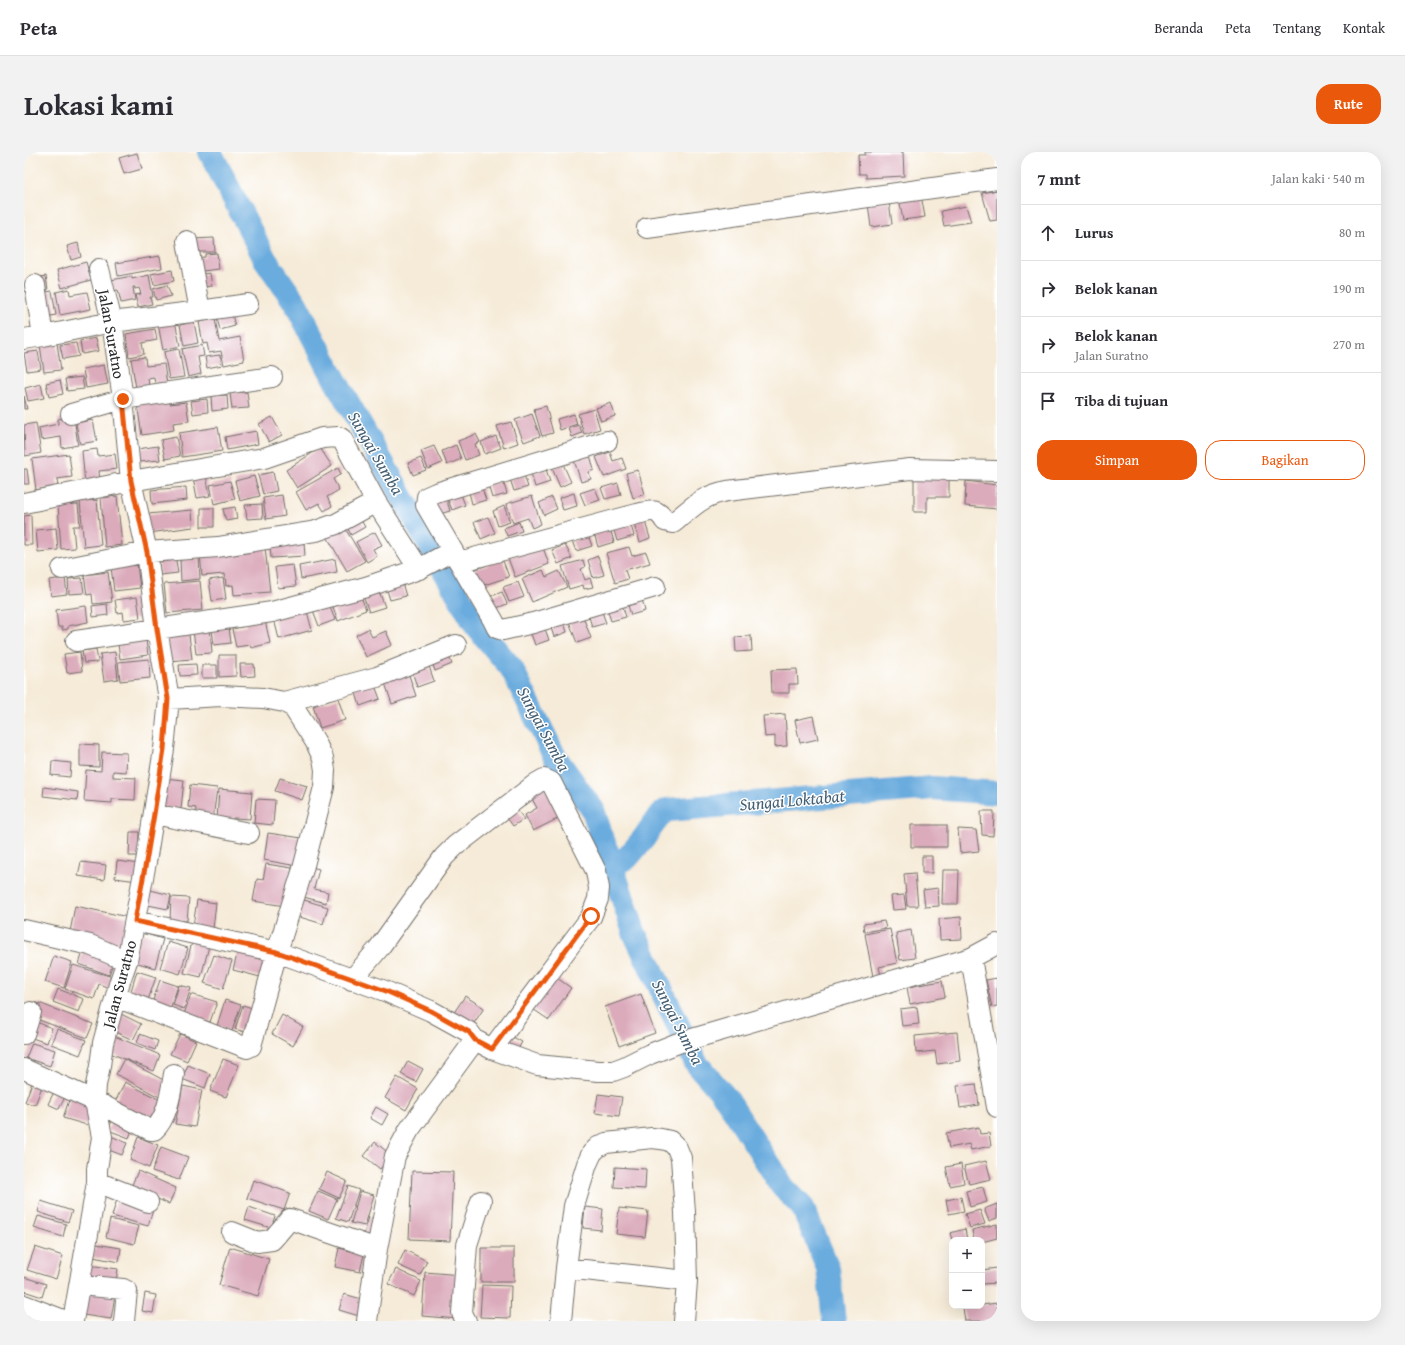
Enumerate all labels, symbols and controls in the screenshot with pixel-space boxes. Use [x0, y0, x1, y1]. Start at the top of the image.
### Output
text: Peta [20, 14, 57, 42]
text: Beranda [1155, 18, 1203, 38]
text: Peta [1225, 18, 1251, 38]
text: Tentang [1273, 18, 1321, 38]
text: Kontak [1343, 18, 1385, 38]
text: Lokasi kami [24, 84, 174, 125]
button: Rute [1316, 84, 1381, 124]
text: 7 mnt [1037, 166, 1081, 191]
text: Jalan kaki · 540 m [1272, 169, 1365, 188]
icon: ahead [1037, 222, 1059, 244]
text: Lurus [1075, 222, 1113, 243]
text: 80 m [1339, 223, 1365, 242]
icon: right [1037, 278, 1059, 300]
text: Belok kanan [1075, 278, 1158, 299]
text: 190 m [1333, 279, 1365, 298]
street label: Jalan Suratno [92, 285, 132, 381]
text: Belok kanan [1075, 325, 1158, 346]
icon: right [1037, 334, 1059, 356]
text: 270 m [1333, 335, 1365, 354]
text: Jalan Suratno [1075, 346, 1148, 365]
route end [114, 390, 132, 408]
icon: arrive [1037, 390, 1059, 412]
text: Tiba di tujuan [1075, 390, 1168, 411]
water label: Sungai Sumba [342, 406, 411, 499]
button: Simpan [1037, 440, 1197, 480]
button: Bagikan [1205, 440, 1365, 480]
water label: Sungai Sumba [512, 682, 577, 776]
water label: Sungai Loktabat [738, 782, 846, 817]
route start [582, 907, 600, 925]
street label: Jalan Suratno [95, 937, 142, 1033]
water label: Sungai Sumba [646, 975, 711, 1069]
map controls [949, 1237, 985, 1309]
button: + [949, 1237, 985, 1273]
button: − [949, 1273, 985, 1309]

